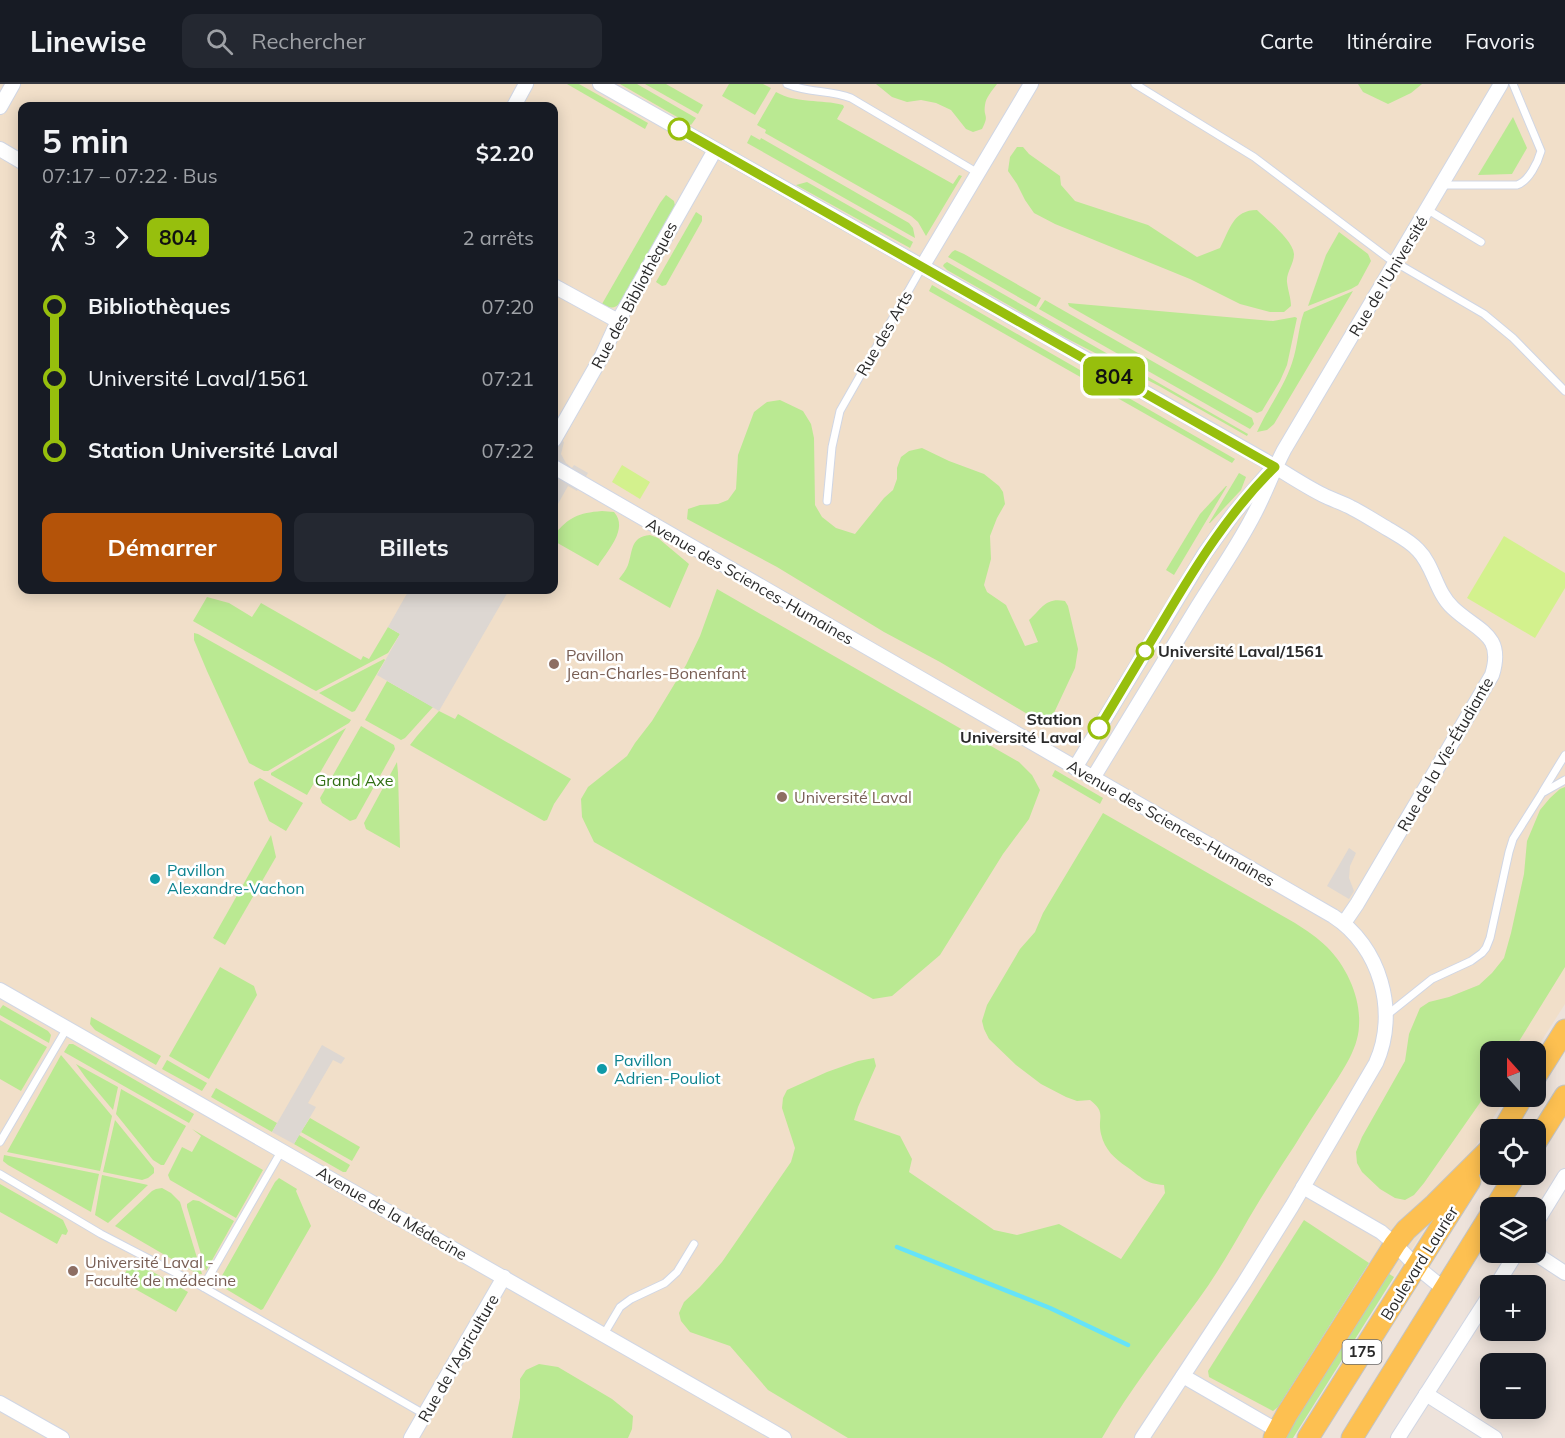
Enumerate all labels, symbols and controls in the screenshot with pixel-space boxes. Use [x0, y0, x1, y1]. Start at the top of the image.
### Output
search box [182, 14, 602, 68]
text: Linewise [30, 24, 146, 59]
icon: search [203, 25, 236, 58]
text: Rechercher [251, 27, 366, 55]
text: Carte [1260, 28, 1314, 54]
text: Itinéraire [1347, 28, 1432, 54]
text: Favoris [1465, 28, 1535, 54]
unlabelled marker [668, 118, 690, 140]
text: 5 min [42, 120, 129, 161]
text: $2.20 [476, 139, 534, 167]
text: 07:17 – 07:22 · Bus [42, 163, 218, 188]
street label: Rue de l'Université [1344, 212, 1432, 340]
street label: Rue des Bibliothèques [587, 218, 681, 372]
icon: walk [42, 221, 75, 254]
icon: forward [105, 221, 138, 254]
text: 804 [159, 224, 197, 250]
text: 3 [84, 225, 96, 250]
text: 2 arrêts [463, 225, 534, 250]
street label: Rue des Arts [852, 287, 916, 379]
text: Bibliothèques [88, 292, 230, 320]
text: 07:20 [481, 294, 534, 319]
line badge: 804 [1080, 356, 1148, 396]
text: 804 [1095, 363, 1133, 389]
text: Université Laval/1561 [88, 364, 309, 392]
text: 07:21 [481, 366, 534, 391]
text: Station Université Laval [88, 436, 338, 464]
text: 07:22 [481, 438, 534, 463]
button: Démarrer [42, 513, 282, 582]
button: Billets [294, 513, 534, 582]
street label: Avenue des Sciences-Humaines [643, 513, 857, 649]
place label: Université Laval/1561 [1158, 641, 1323, 661]
marker: Université Laval/1561 [1136, 642, 1154, 660]
place label: Pavillon Jean-Charles-Bonenfant [566, 645, 747, 683]
marker: Pavillon Jean-Charles-Bonenfant [547, 657, 561, 671]
street label: Rue de la Vie-Étudiante [1393, 673, 1497, 835]
place label: Station Université Laval [960, 709, 1082, 747]
marker: Station Université Laval [1088, 717, 1110, 739]
street label: Avenue des Sciences-Humaines [1064, 755, 1278, 891]
park label: Grand Axe [315, 770, 393, 790]
place label: Université Laval [794, 787, 912, 807]
marker: Université Laval [775, 790, 789, 804]
place label: Pavillon Alexandre-Vachon [167, 860, 305, 898]
marker: Pavillon Alexandre-Vachon [148, 872, 162, 886]
north arrow [1480, 1041, 1546, 1107]
map controls [1480, 1041, 1546, 1419]
place label: Pavillon Adrien-Pouliot [614, 1050, 721, 1088]
marker: Pavillon Adrien-Pouliot [595, 1062, 609, 1076]
button: locate [1480, 1119, 1546, 1185]
street label: Avenue de la Médecine [313, 1162, 471, 1264]
button: layers [1480, 1197, 1546, 1263]
street label: Boulevard Laurier [1376, 1202, 1462, 1324]
place label: Université Laval - Faculté de médecine [85, 1252, 236, 1290]
marker: Université Laval - Faculté de médecine [66, 1264, 80, 1278]
button: + [1480, 1275, 1546, 1341]
street label: Rue de l'Agriculture [413, 1291, 503, 1425]
road number: 175 [1342, 1340, 1382, 1364]
button: − [1480, 1353, 1546, 1419]

